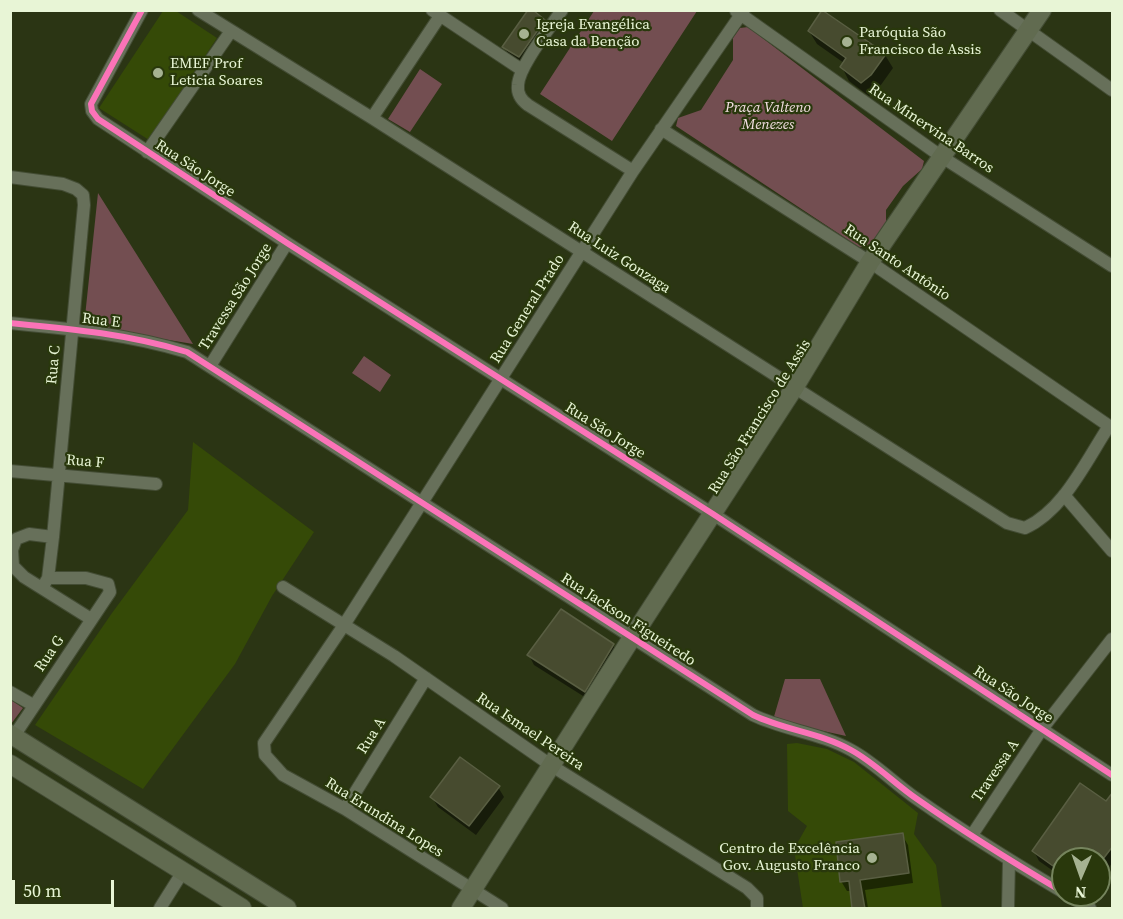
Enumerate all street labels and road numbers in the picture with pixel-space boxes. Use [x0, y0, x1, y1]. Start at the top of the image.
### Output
street label: Rua Minervina Barros [865, 80, 997, 178]
street label: Rua São Jorge [152, 137, 238, 201]
street label: Rua Luiz Gonzaga [564, 218, 674, 298]
street label: Rua Santo Antônio [840, 221, 954, 305]
street label: Travessa São Jorge [196, 240, 276, 354]
street label: Rua General Prado [487, 251, 569, 367]
street label: Rua E [81, 310, 121, 332]
street label: Rua São Francisco de Assis [705, 336, 815, 498]
street label: Rua C [43, 345, 65, 385]
street label: Rua São Jorge [561, 399, 649, 463]
street label: Rua F [65, 451, 105, 473]
street label: Rua Jackson Figueiredo [557, 570, 699, 670]
street label: Rua G [31, 633, 69, 675]
street label: Rua São Jorge [970, 663, 1056, 727]
street label: Rua Ismael Pereira [473, 689, 587, 775]
street label: Rua A [354, 715, 390, 757]
street label: Travessa A [969, 736, 1023, 806]
street label: Rua Erundina Lopes [322, 774, 446, 862]

